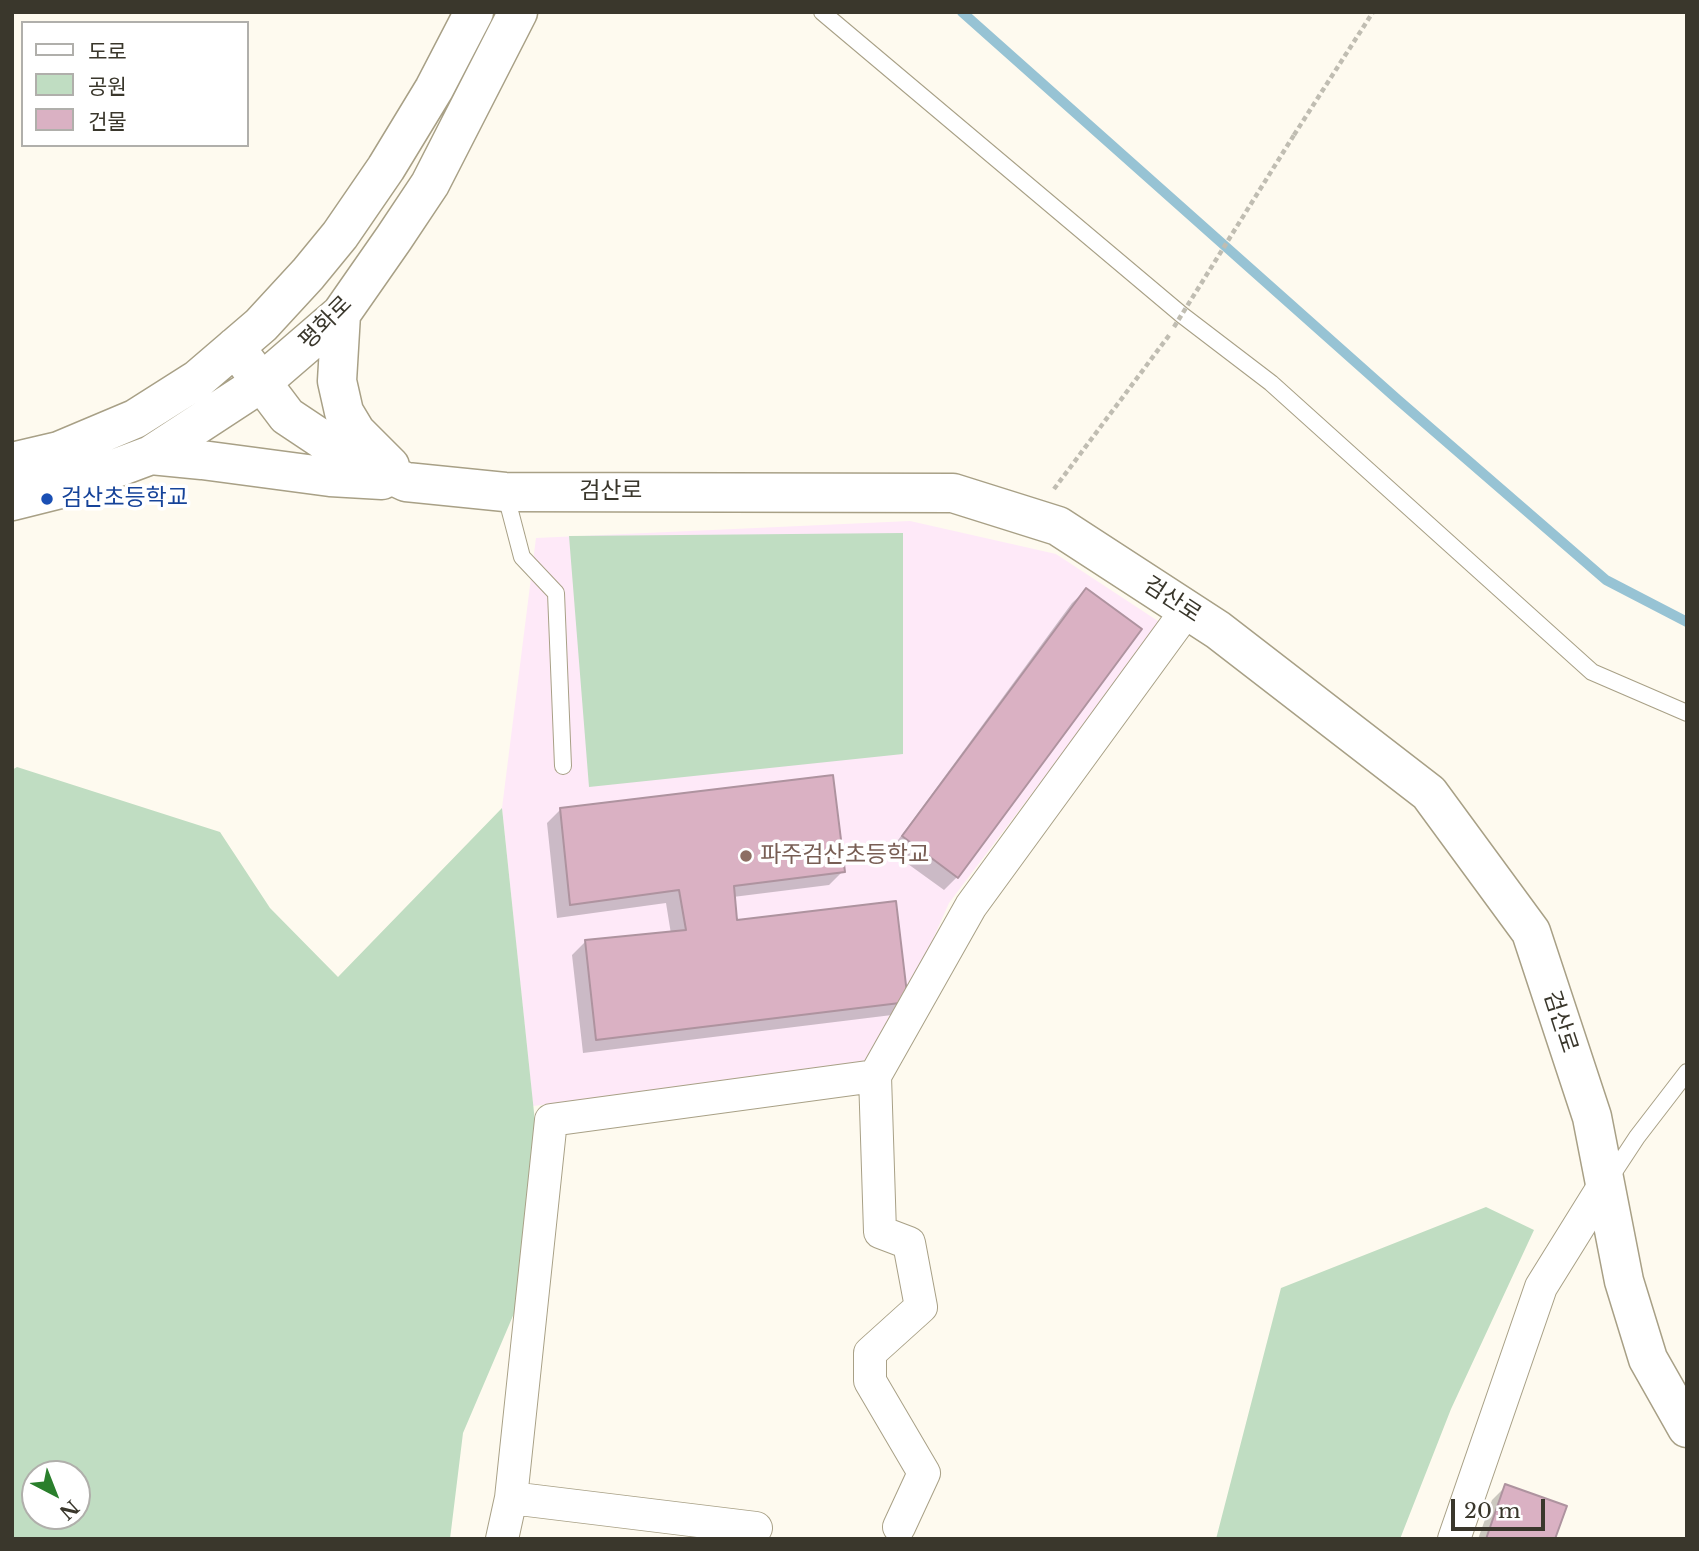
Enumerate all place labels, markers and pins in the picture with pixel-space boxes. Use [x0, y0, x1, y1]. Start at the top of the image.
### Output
place label: 검산초등학교 [61, 485, 188, 513]
marker: 검산초등학교 [39, 491, 55, 507]
place label: 파주검산초등학교 [760, 842, 929, 870]
marker: 파주검산초등학교 [738, 848, 754, 864]

